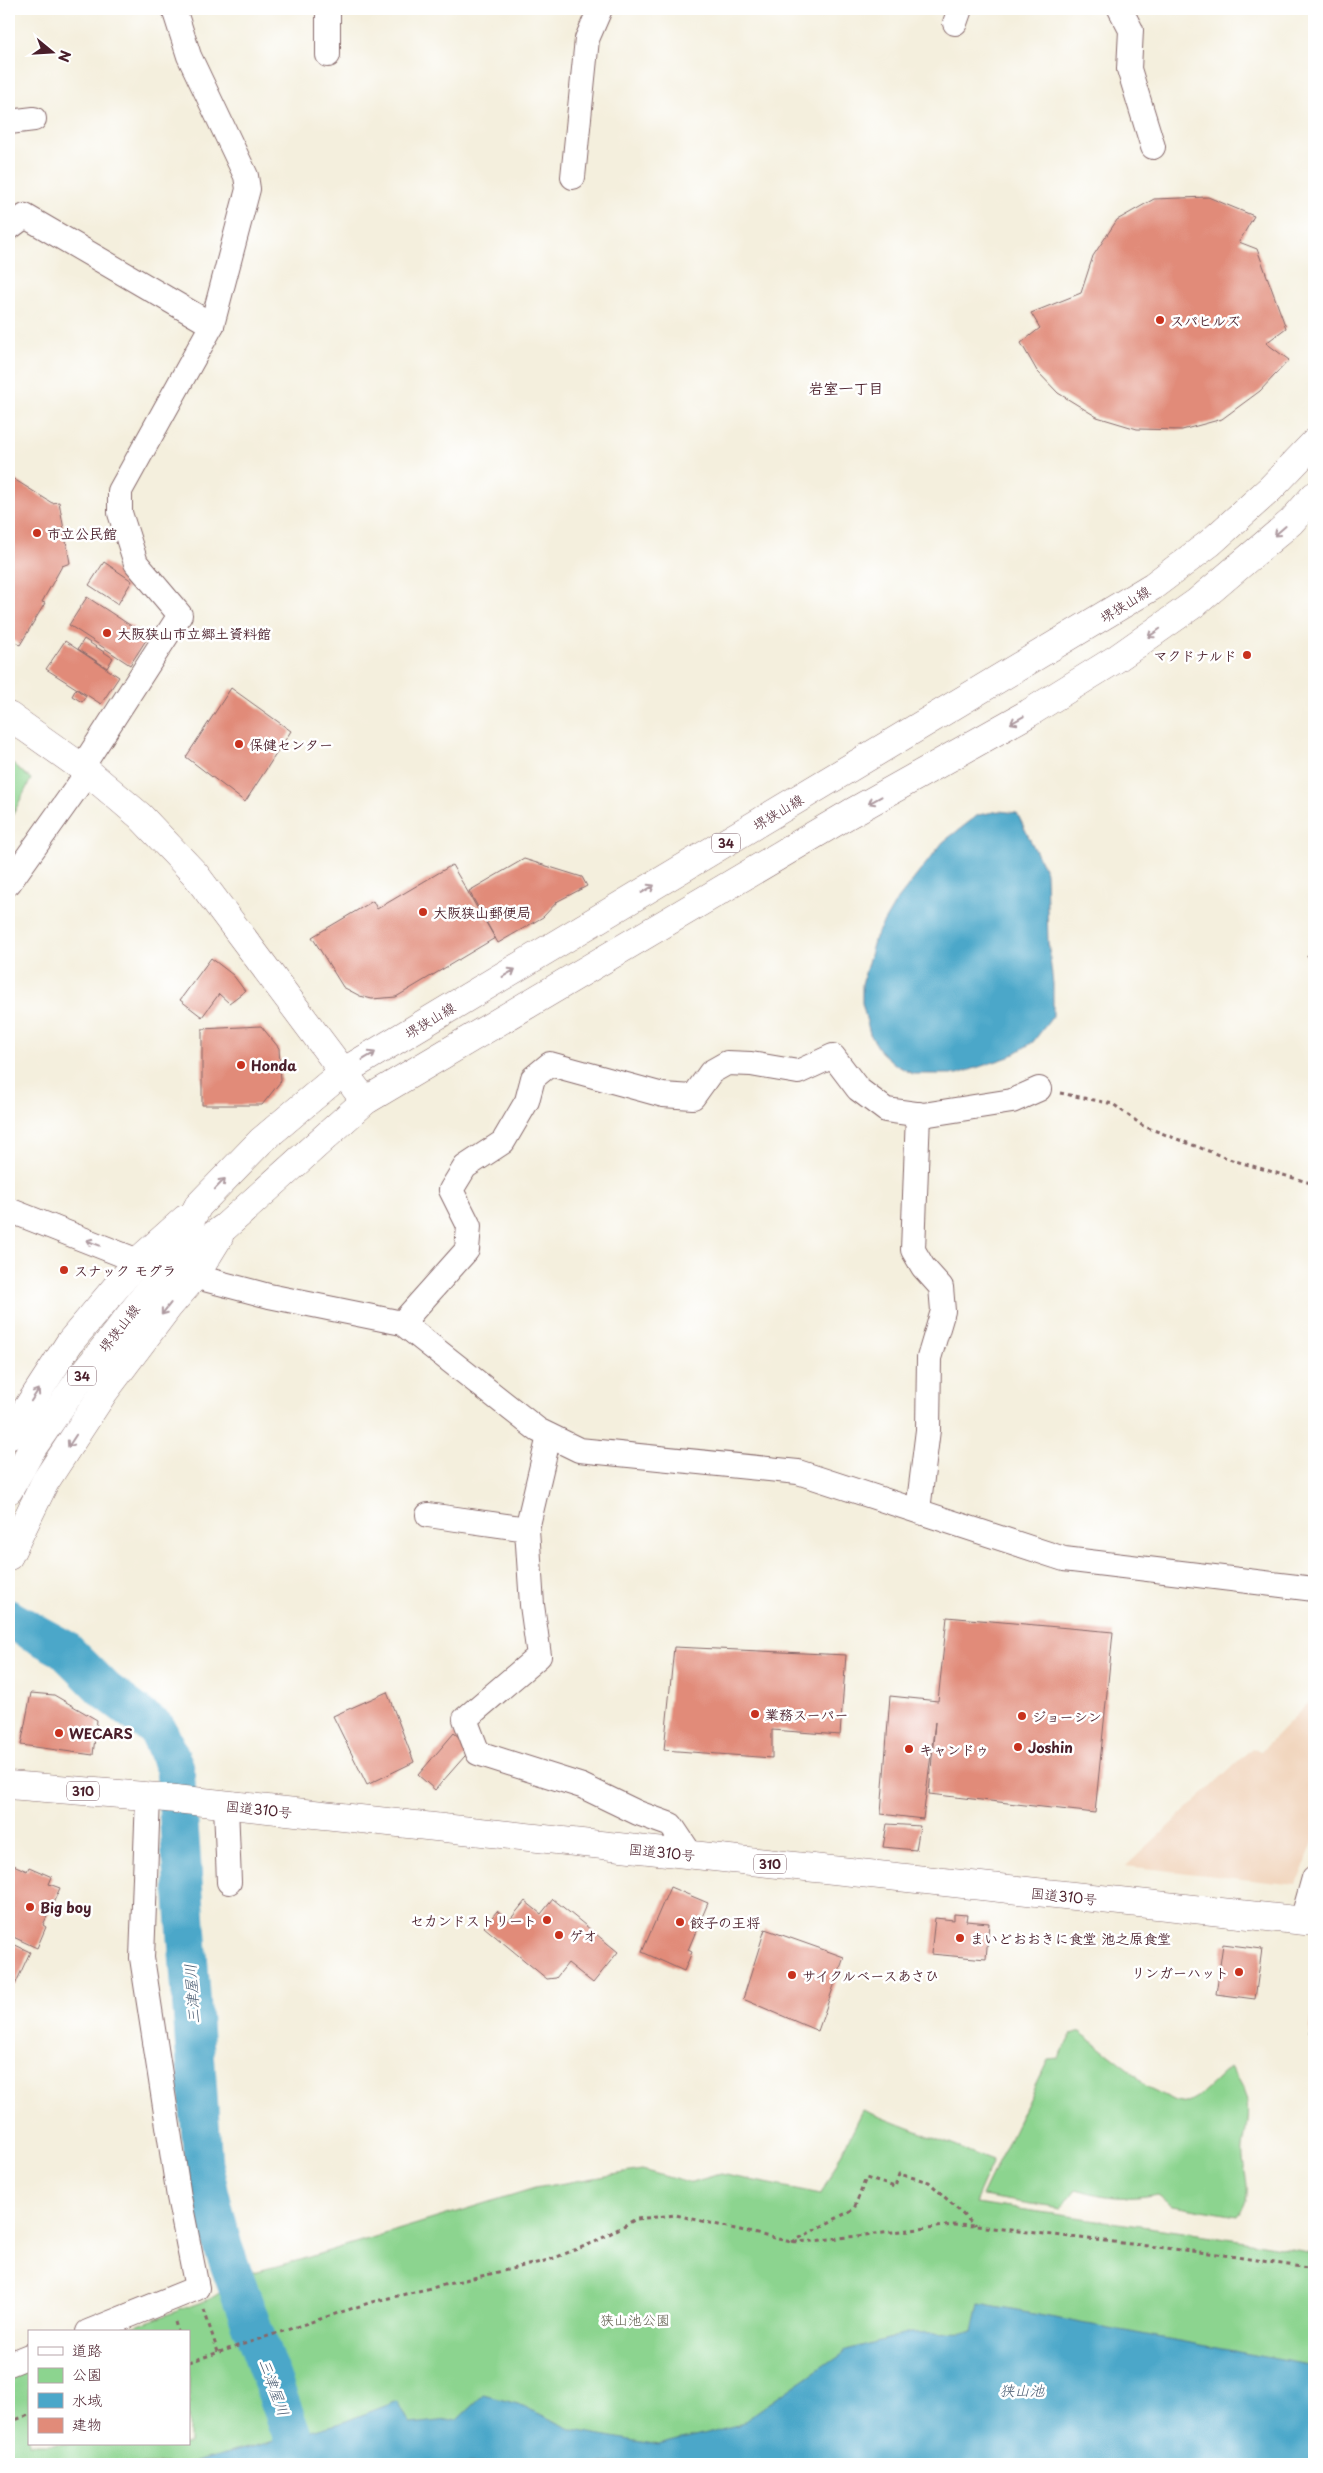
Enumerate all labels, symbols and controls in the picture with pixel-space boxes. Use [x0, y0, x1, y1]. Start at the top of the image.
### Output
north arrow [28, 28, 78, 78]
text: N [53, 48, 77, 65]
place label: スパヒルズ [1170, 310, 1240, 331]
marker: スパヒルズ [1154, 314, 1166, 326]
district label: 岩室一丁目 [808, 376, 884, 399]
place label: 市立公民館 [47, 523, 117, 544]
one-way arrow [1274, 526, 1287, 537]
marker: 市立公民館 [31, 527, 43, 539]
street label: 堺狭山線 [1096, 580, 1154, 628]
place label: 大阪狭山市立郷土資料館 [117, 623, 271, 644]
marker: 大阪狭山市立郷土資料館 [101, 627, 113, 639]
one-way arrow [1147, 628, 1161, 638]
place label: マクドナルド [1154, 645, 1237, 666]
marker: マクドナルド [1241, 649, 1253, 661]
one-way arrow [1009, 715, 1024, 725]
place label: 保健センター [249, 734, 333, 755]
marker: 保健センター [233, 738, 245, 750]
street label: 堺狭山線 [749, 789, 807, 835]
one-way arrow [868, 795, 883, 805]
road number: 34 [712, 834, 740, 852]
one-way arrow [641, 884, 655, 894]
place label: 大阪狭山郵便局 [433, 902, 531, 923]
marker: 大阪狭山郵便局 [417, 906, 429, 918]
one-way arrow [501, 967, 515, 977]
street label: 堺狭山線 [401, 997, 459, 1043]
one-way arrow [362, 1051, 376, 1061]
place label: Honda [251, 1055, 297, 1076]
marker: Honda [235, 1059, 247, 1071]
one-way arrow [214, 1178, 226, 1190]
one-way arrow [86, 1238, 101, 1247]
place label: スナック モグラ [74, 1260, 176, 1281]
marker: スナック モグラ [58, 1264, 70, 1276]
street label: 堺狭山線 [93, 1299, 145, 1357]
one-way arrow [161, 1303, 172, 1316]
road number: 34 [68, 1366, 96, 1385]
one-way arrow [30, 1388, 40, 1402]
one-way arrow [67, 1434, 77, 1448]
place label: 業務スーパー [765, 1704, 848, 1725]
place label: ジョーシン [1032, 1706, 1102, 1727]
marker: 業務スーパー [749, 1708, 761, 1720]
marker: ジョーシン [1016, 1710, 1028, 1722]
place label: WECARS [69, 1723, 133, 1744]
marker: WECARS [53, 1727, 65, 1739]
place label: Joshin [1028, 1737, 1073, 1758]
place label: キャンドゥ [919, 1739, 989, 1760]
marker: Joshin [1012, 1741, 1024, 1753]
marker: キャンドゥ [903, 1743, 915, 1755]
road number: 310 [67, 1782, 99, 1800]
street label: 国道310号 [225, 1795, 293, 1823]
street label: 国道310号 [628, 1838, 696, 1866]
road number: 310 [754, 1855, 786, 1874]
street label: 国道310号 [1030, 1882, 1098, 1910]
place label: Big boy [40, 1897, 91, 1918]
marker: Big boy [24, 1901, 36, 1913]
place label: セカンドストリート [410, 1910, 537, 1931]
place label: 餃子の王将 [690, 1912, 760, 1933]
marker: セカンドストリート [541, 1914, 553, 1926]
marker: 餃子の王将 [674, 1916, 686, 1928]
place label: ゲオ [569, 1925, 597, 1946]
place label: まいどおおきに食堂 池之原食堂 [970, 1928, 1171, 1949]
marker: ゲオ [553, 1929, 565, 1941]
marker: まいどおおきに食堂 池之原食堂 [954, 1932, 966, 1944]
place label: リンガーハット [1131, 1962, 1229, 1983]
water label: 三津屋川 [177, 1963, 205, 2025]
place label: サイクルベースあさひ [802, 1965, 939, 1986]
marker: リンガーハット [1233, 1966, 1245, 1978]
marker: サイクルベースあさひ [786, 1969, 798, 1981]
park label: 狭山池公園 [600, 2309, 670, 2330]
legend [28, 2330, 190, 2446]
text: 道路 [72, 2338, 102, 2361]
water label: 三津屋川 [254, 2355, 296, 2419]
text: 公園 [72, 2362, 102, 2385]
water label: 狭山池 [999, 2378, 1045, 2401]
text: 水域 [72, 2388, 102, 2411]
text: 建物 [72, 2412, 102, 2435]

